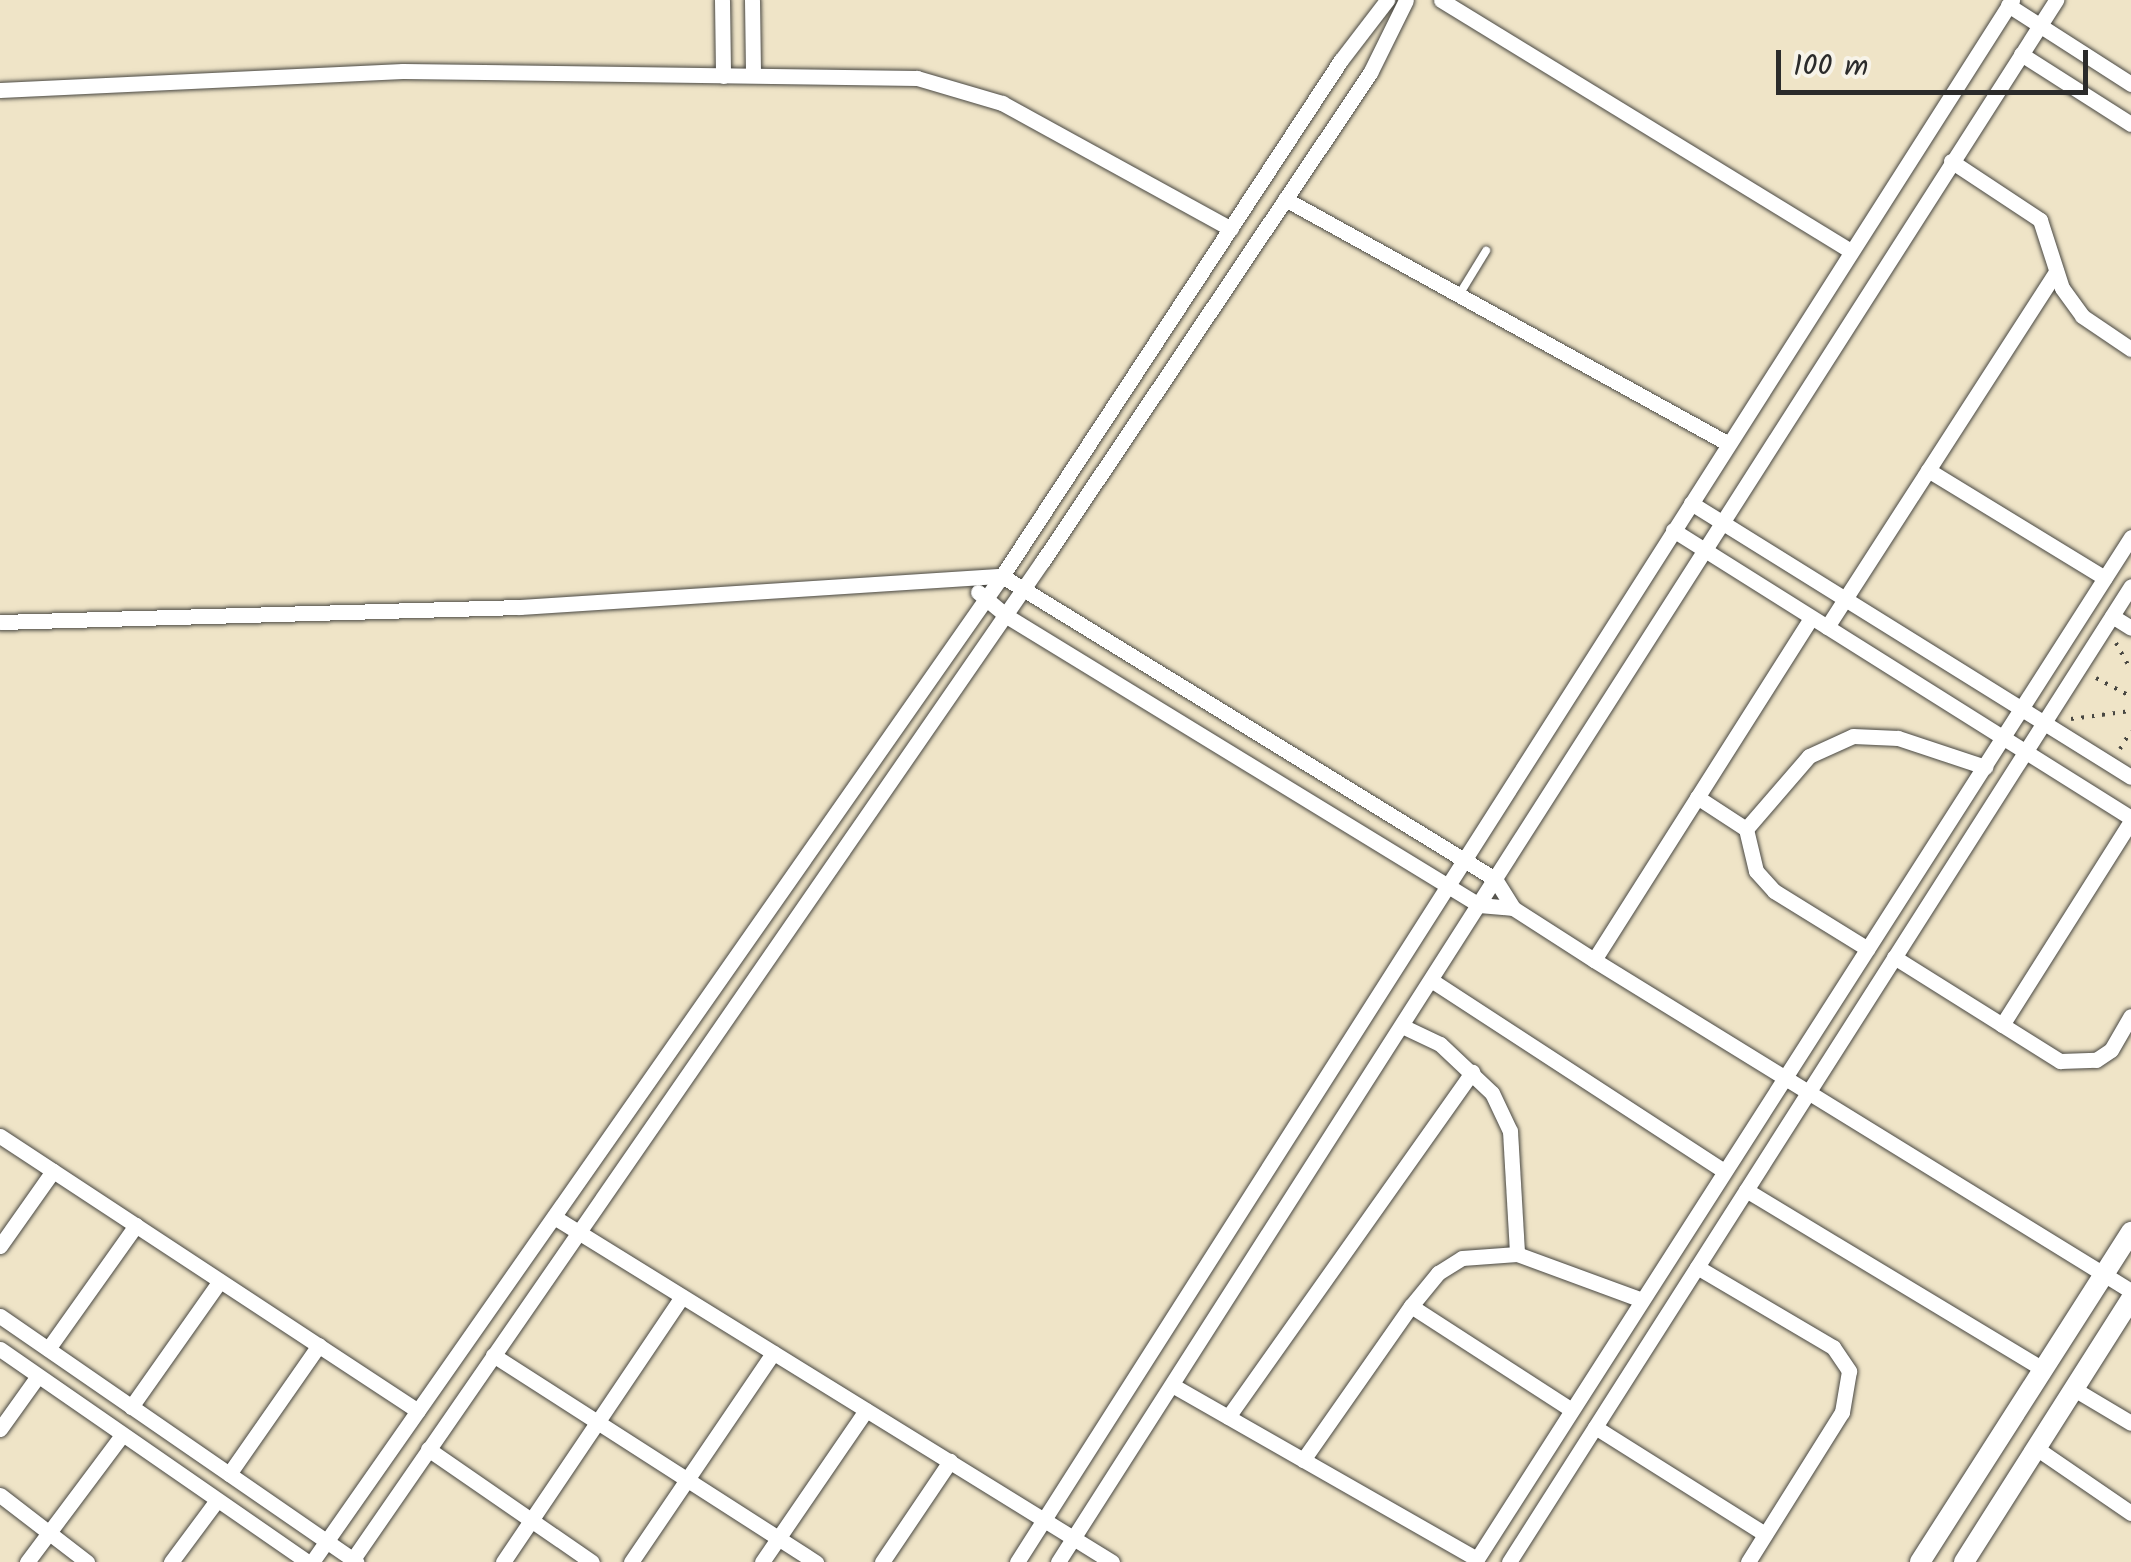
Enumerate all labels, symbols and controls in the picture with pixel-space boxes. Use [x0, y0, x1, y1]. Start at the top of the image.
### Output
scale bar [1781, 30, 2094, 92]
text: 100 m [1793, 43, 1868, 91]

